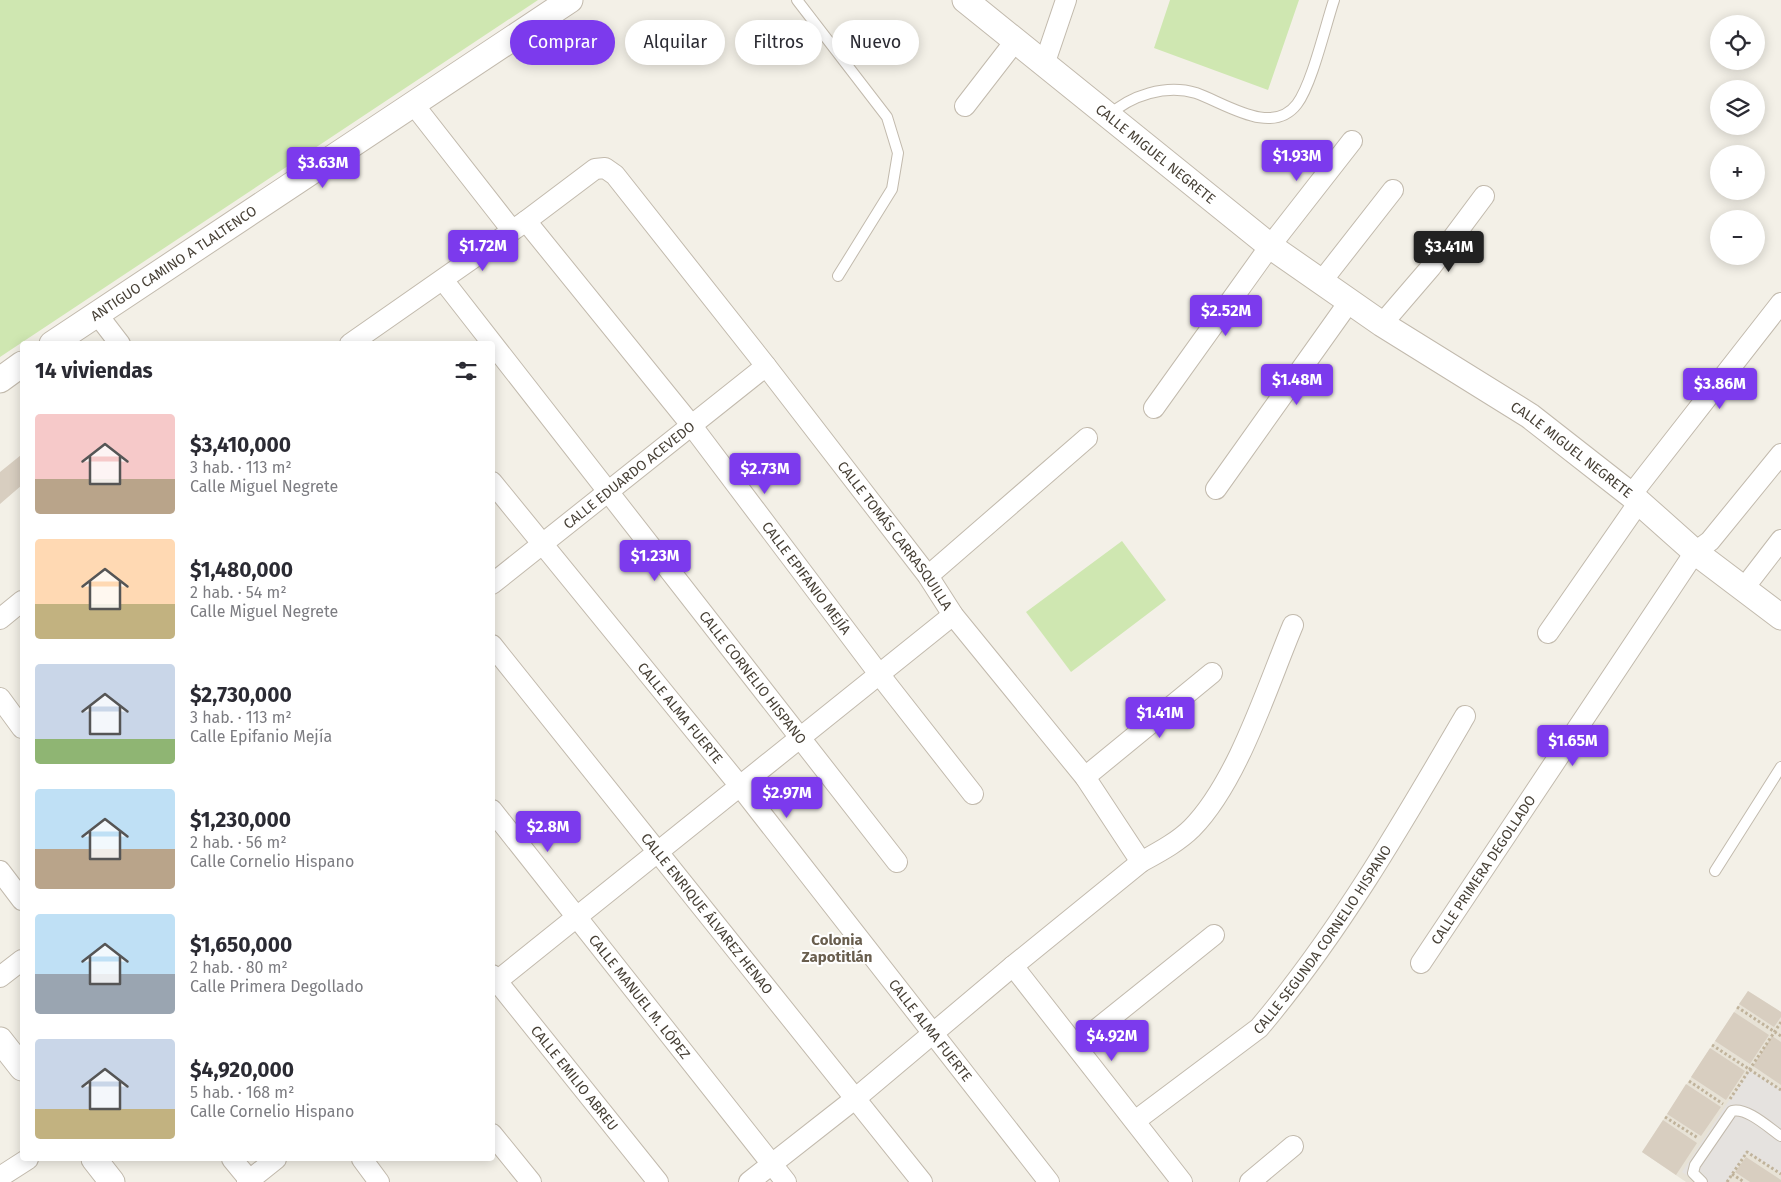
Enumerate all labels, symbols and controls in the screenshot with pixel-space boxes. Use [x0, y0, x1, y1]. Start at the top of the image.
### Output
map controls [1710, 15, 1765, 265]
button: locate [1710, 15, 1765, 70]
chip: Comprar [510, 20, 615, 65]
chip: Alquilar [625, 20, 725, 65]
chip: Filtros [735, 20, 822, 65]
chip: Nuevo [832, 20, 919, 65]
button: layers [1710, 80, 1765, 135]
street label: CALLE MIGUEL NEGRETE [1092, 101, 1219, 208]
pin: $1.93M [1256, 140, 1338, 182]
button: + [1710, 145, 1765, 200]
pin: $3.63M [282, 146, 364, 189]
text: $1.93M [1273, 146, 1321, 165]
text: $3.63M [298, 153, 348, 172]
street label: ANTIGUO CAMINO A TLALTENCO [88, 202, 260, 325]
button: − [1710, 210, 1765, 265]
pin: $1.72M [442, 230, 524, 272]
pin: $3.41M [1408, 230, 1490, 273]
text: $1.72M [459, 236, 507, 255]
text: $3.41M [1425, 237, 1473, 256]
pin: $2.52M [1185, 294, 1267, 337]
text: $2.52M [1201, 301, 1251, 320]
icon: filters [452, 357, 480, 385]
text: 14 viviendas [35, 358, 153, 384]
pin: $1.48M [1256, 364, 1338, 406]
pin: $3.86M [1679, 368, 1761, 410]
text: $1.48M [1272, 370, 1322, 389]
text: $3.86M [1694, 374, 1746, 393]
street label: CALLE MIGUEL NEGRETE [1507, 398, 1636, 502]
street label: CALLE EDUARDO ACEVEDO [560, 418, 698, 533]
text: $3,410,000 [190, 432, 291, 458]
icon: home [75, 434, 135, 494]
pin: $2.73M [724, 452, 806, 495]
text: 3 hab. · 113 m² [190, 458, 292, 477]
street label: CALLE TOMÁS CARRASQUILLA [834, 458, 956, 613]
text: $2.73M [740, 459, 790, 478]
text: Calle Miguel Negrete [190, 477, 338, 496]
street label: CALLE EPIFANIO MEJÍA [758, 518, 854, 638]
pin: $1.23M [614, 540, 696, 582]
text: $1.23M [631, 546, 679, 565]
text: $1,480,000 [190, 557, 293, 583]
icon: home [75, 559, 135, 619]
text: 2 hab. · 54 m² [190, 583, 287, 602]
text: Calle Miguel Negrete [190, 602, 338, 621]
street label: CALLE CORNELIO HISPANO [695, 608, 810, 748]
street label: CALLE ALMA FUERTE [634, 659, 726, 767]
text: $2,730,000 [190, 682, 292, 708]
icon: home [75, 684, 135, 744]
pin: $1.41M [1119, 696, 1201, 739]
text: $1.41M [1136, 703, 1184, 722]
text: 3 hab. · 113 m² [190, 708, 292, 727]
pin: $1.65M [1532, 724, 1614, 767]
text: Calle Epifanio Mejía [190, 727, 332, 746]
text: $1.65M [1548, 731, 1598, 750]
pin: $2.97M [746, 776, 828, 819]
text: $2.97M [762, 783, 812, 802]
street label: CALLE PRIMERA DEGOLLADO [1428, 792, 1539, 948]
text: $1,230,000 [190, 807, 291, 833]
icon: home [75, 809, 135, 869]
pin: $2.8M [513, 810, 583, 853]
text: $2.8M [527, 817, 569, 836]
street label: CALLE ENRIQUE ÁLVAREZ HENAO [637, 830, 776, 998]
text: 2 hab. · 56 m² [190, 833, 287, 852]
street label: CALLE SEGUNDA CORNELIO HISPANO [1250, 842, 1395, 1038]
text: Calle Cornelio Hispano [190, 852, 354, 871]
street label: CALLE MANUEL M. LÓPEZ [585, 931, 694, 1063]
district label: Colonia Zapotitlán [802, 931, 872, 966]
text: $1,650,000 [190, 932, 292, 958]
icon: home [75, 934, 135, 994]
text: 2 hab. · 80 m² [190, 958, 288, 977]
street label: CALLE ALMA FUERTE [885, 976, 975, 1085]
text: Calle Primera Degollado [190, 977, 364, 996]
pin: $4.92M [1071, 1020, 1153, 1062]
street label: CALLE EMILIO ABREU [527, 1022, 621, 1134]
text: $4.92M [1087, 1026, 1137, 1045]
text: $4,920,000 [190, 1057, 294, 1083]
icon: home [75, 1059, 135, 1119]
text: 5 hab. · 168 m² [190, 1083, 294, 1102]
text: Calle Cornelio Hispano [190, 1102, 354, 1121]

